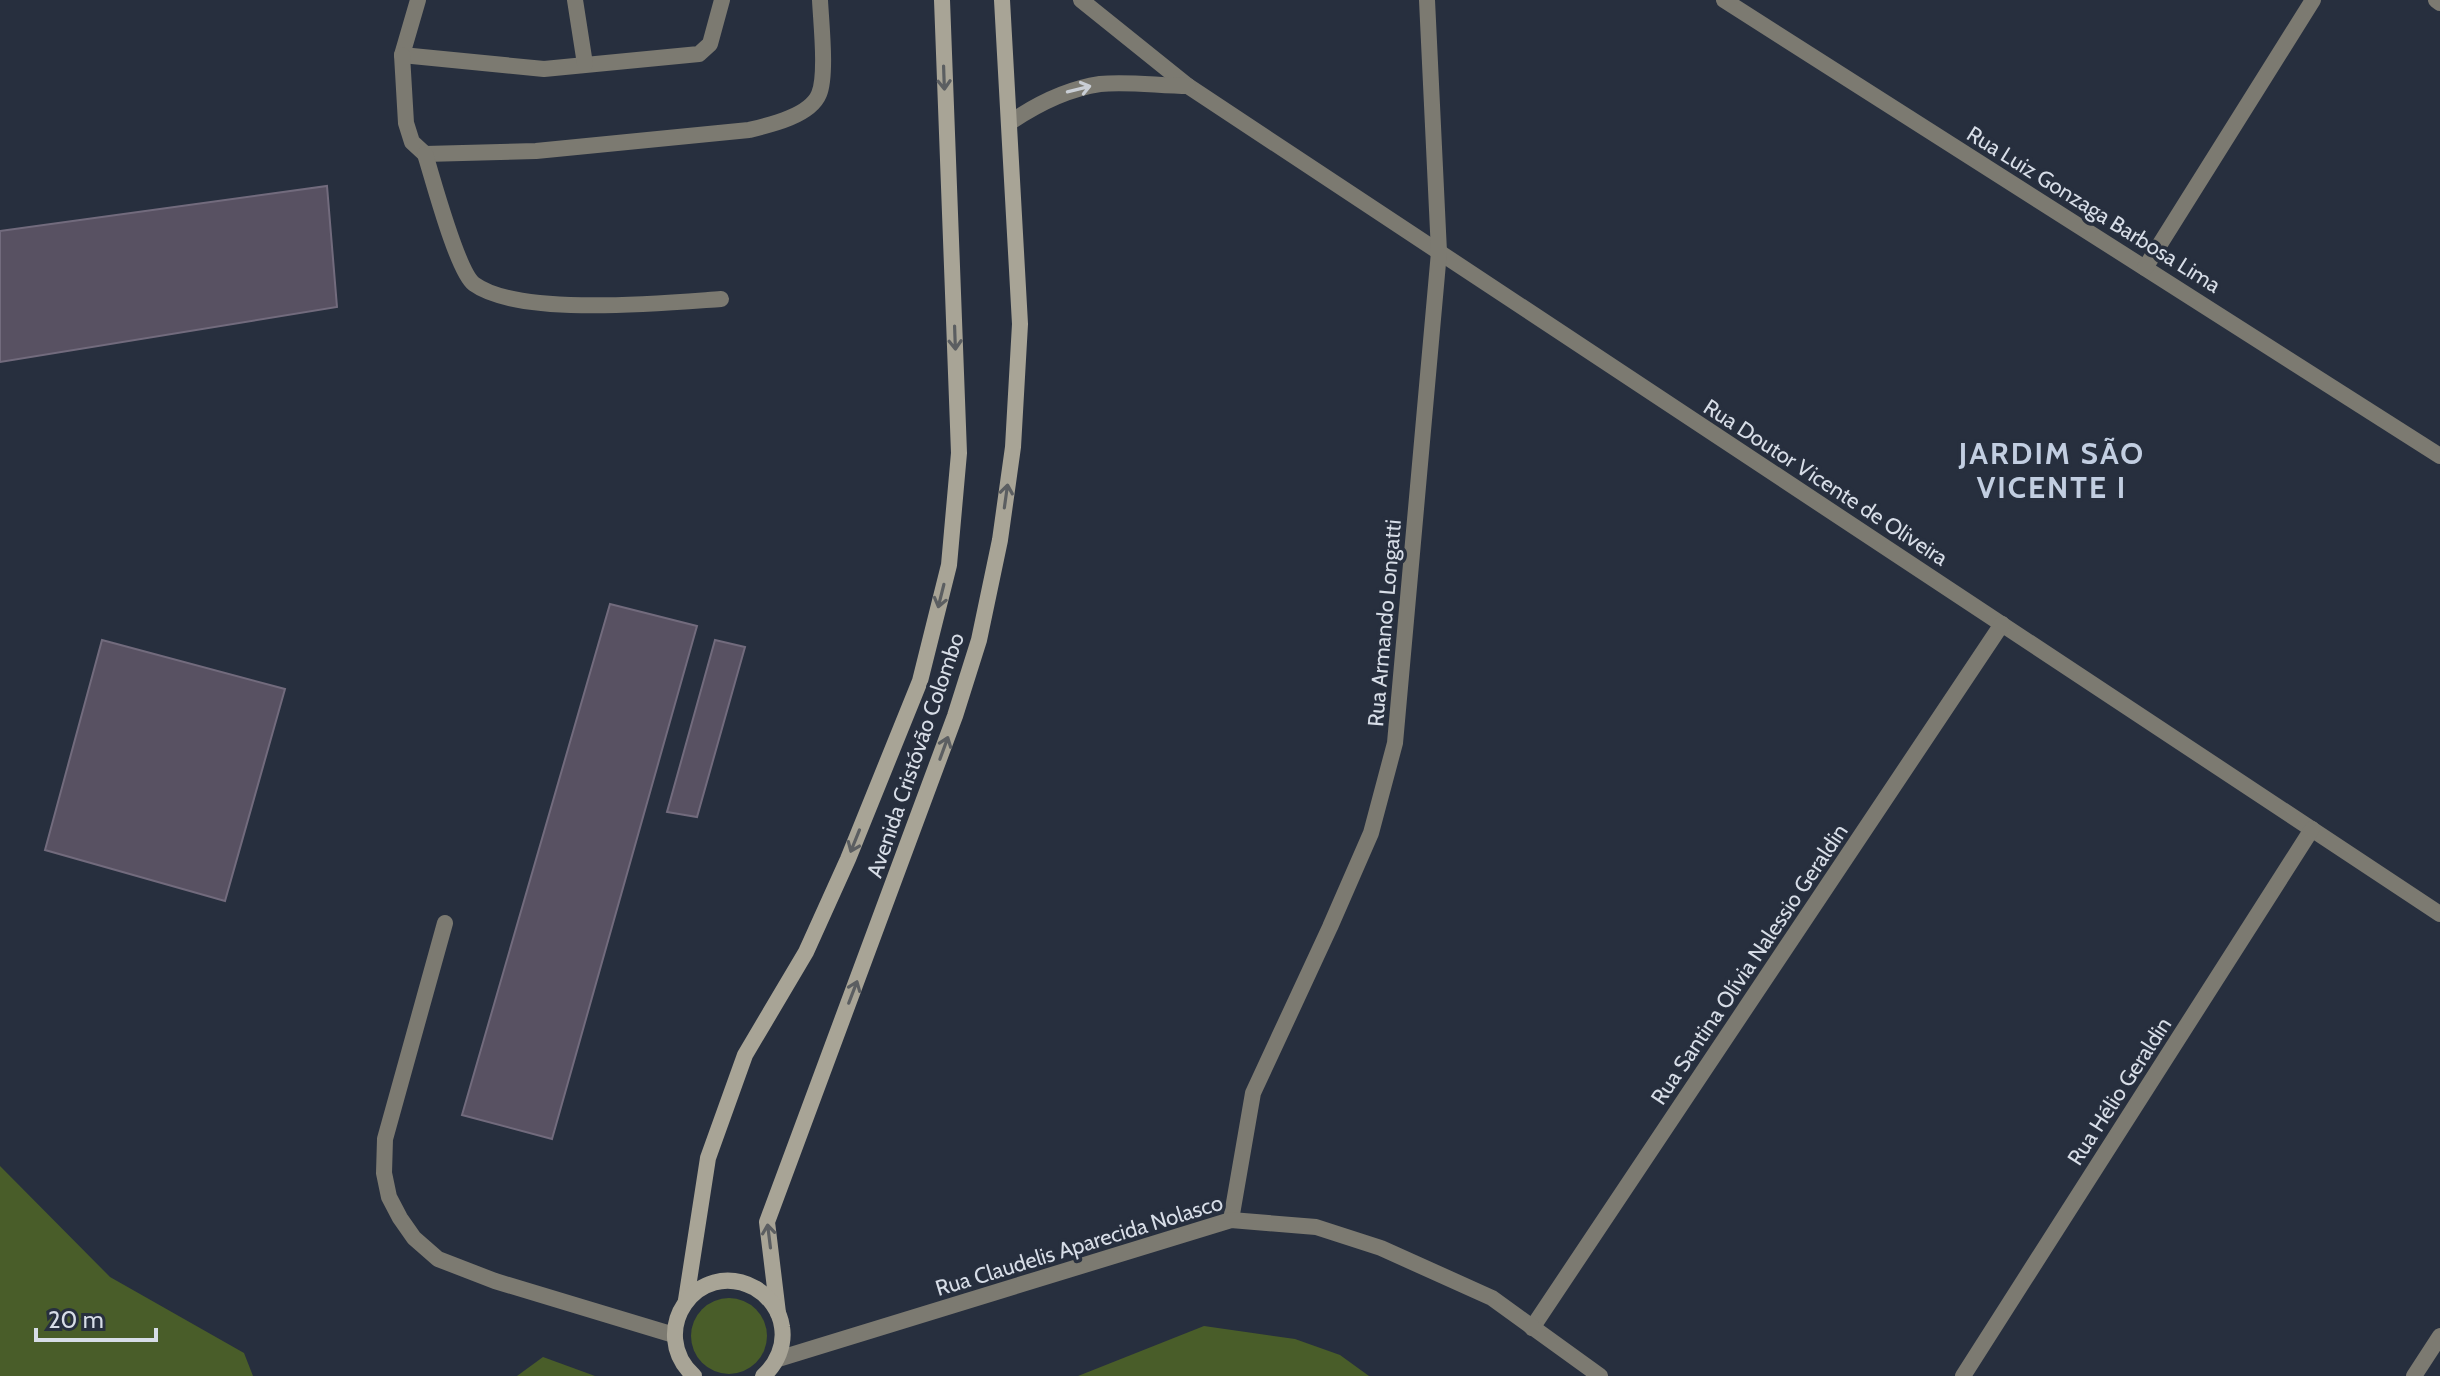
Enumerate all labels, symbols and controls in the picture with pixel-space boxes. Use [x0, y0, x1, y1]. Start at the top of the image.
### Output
one-way arrow [937, 64, 952, 91]
one-way arrow [1065, 81, 1091, 96]
street label: Rua Luiz Gonzaga Barbosa Lima [1962, 120, 2226, 299]
one-way arrow [947, 324, 962, 351]
street label: Rua Doutor Vicente de Oliveira [1699, 393, 1953, 572]
district label: JARDIM SÃO VICENTE I [1958, 435, 2145, 506]
one-way arrow [999, 484, 1014, 509]
street label: Rua Armando Longatti [1362, 518, 1407, 728]
one-way arrow [932, 583, 947, 609]
street label: Avenida Cristóvão Colombo [861, 629, 970, 881]
one-way arrow [938, 736, 952, 761]
street label: Rua Santina Olívia Nalessio Geraldin [1645, 819, 1854, 1110]
one-way arrow [846, 828, 861, 853]
one-way arrow [847, 979, 862, 1004]
street label: Rua Hélio Geraldin [2062, 1012, 2177, 1170]
street label: Rua Claudelis Aparecida Nolasco [932, 1189, 1226, 1302]
one-way arrow [761, 1223, 776, 1250]
scale bar [36, 1292, 156, 1342]
text: 20 m [48, 1305, 104, 1334]

